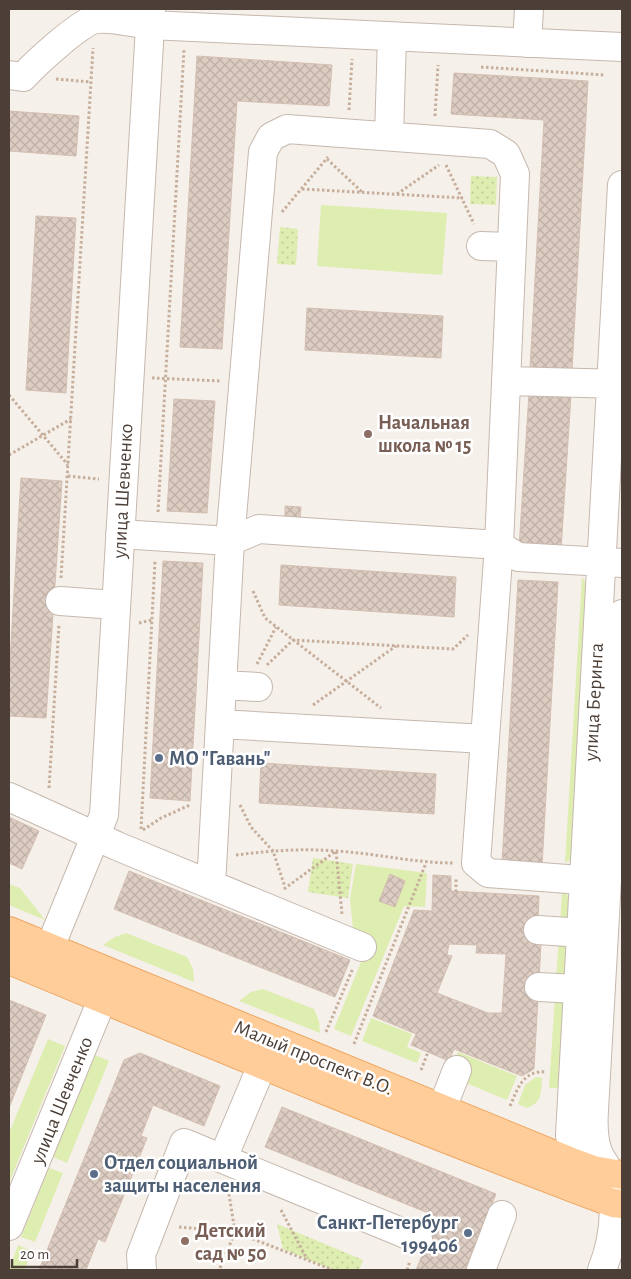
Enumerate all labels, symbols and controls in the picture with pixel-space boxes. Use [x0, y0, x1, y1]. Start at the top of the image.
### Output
place label: Начальная школа № 15 [378, 413, 471, 456]
street label: улица Шевченко [109, 423, 137, 560]
marker: Начальная школа № 15 [362, 428, 374, 440]
street label: улица Беринга [581, 642, 607, 763]
place label: МО "Гавань" [169, 749, 271, 769]
marker: МО "Гавань" [153, 752, 165, 764]
street label: Малый проспект В.О. [231, 1017, 396, 1099]
street label: улица Шевченко [27, 1034, 96, 1168]
place label: Отдел социальной защиты населения [104, 1153, 261, 1196]
marker: Отдел социальной защиты населения [88, 1168, 100, 1180]
place label: Санкт-Петербург 199406 [317, 1213, 459, 1256]
place label: Детский сад № 50 [195, 1221, 267, 1264]
marker: Санкт-Петербург 199406 [462, 1227, 474, 1239]
marker: Детский сад № 50 [179, 1235, 191, 1247]
scale bar [12, 1236, 78, 1268]
text: 20 m [20, 1247, 49, 1262]

